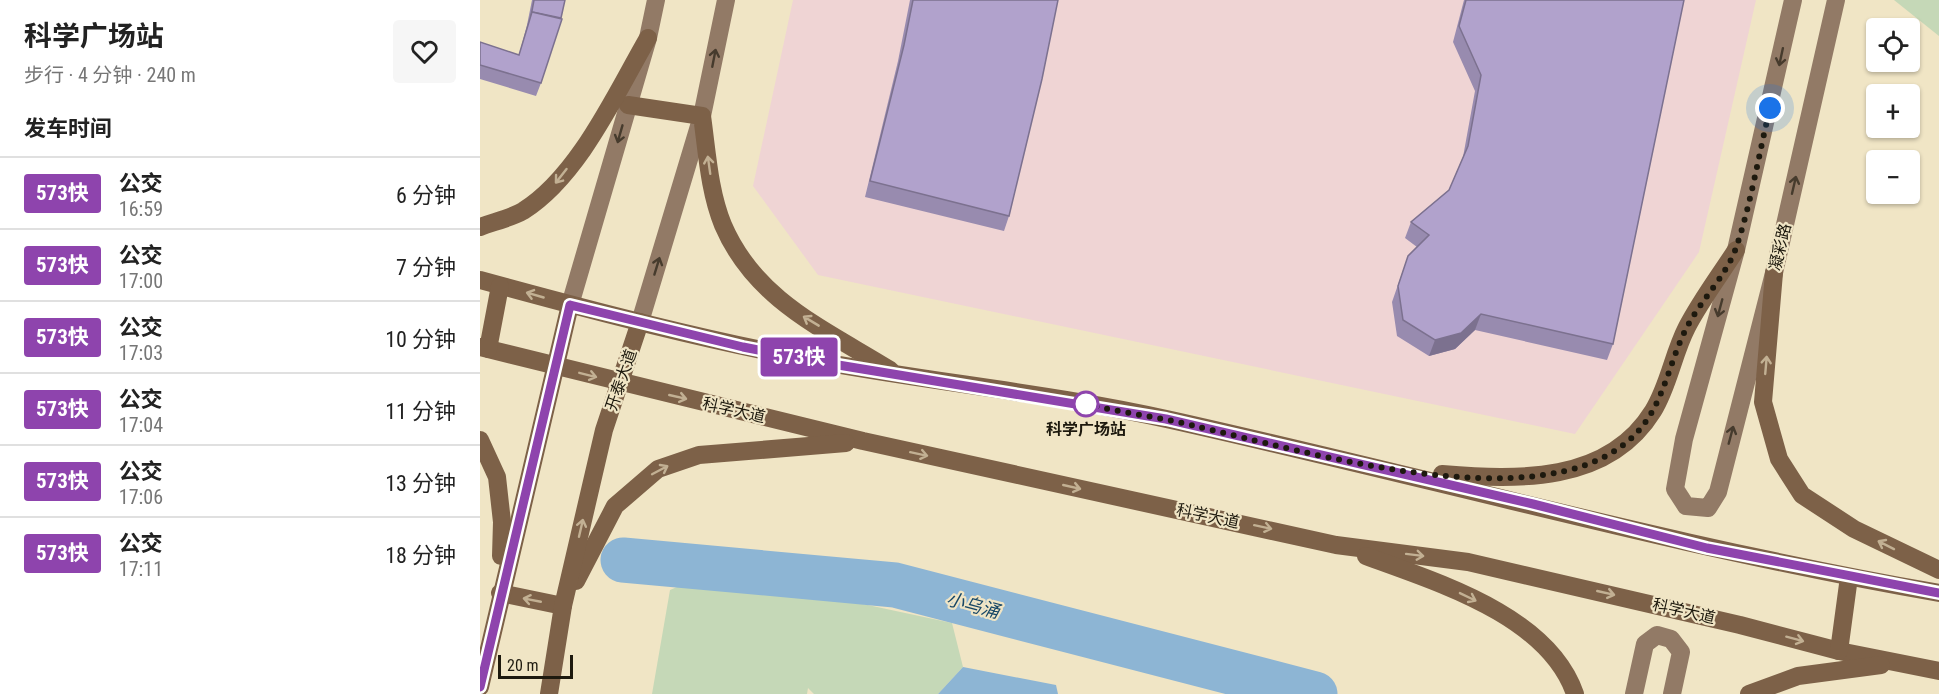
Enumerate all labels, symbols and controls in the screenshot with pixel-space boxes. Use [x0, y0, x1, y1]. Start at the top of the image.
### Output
map controls [1866, 18, 1920, 204]
button: locate [1866, 18, 1920, 72]
text: 科学广场站 [24, 20, 164, 53]
button: heart [393, 20, 456, 83]
one-way arrow [1775, 47, 1786, 66]
one-way arrow [709, 49, 720, 69]
text: 步行 · 4 分钟 · 240 m [24, 63, 196, 87]
button: + [1866, 84, 1920, 138]
your location [1755, 93, 1785, 123]
text: 发车时间 [24, 116, 112, 141]
one-way arrow [614, 124, 625, 143]
button: − [1866, 150, 1920, 204]
one-way arrow [704, 156, 715, 175]
one-way arrow [554, 167, 567, 183]
text: 公交 [119, 171, 163, 196]
one-way arrow [1789, 176, 1800, 195]
text: 573快 [36, 181, 89, 205]
text: 6 分钟 [396, 183, 456, 208]
text: 16:59 [119, 197, 163, 221]
street label: 凝彩路 [1765, 221, 1795, 273]
text: 公交 [119, 243, 163, 268]
text: 573快 [36, 253, 89, 277]
text: 7 分钟 [396, 255, 456, 280]
one-way arrow [652, 257, 663, 276]
text: 17:00 [119, 269, 163, 293]
one-way arrow [526, 289, 545, 301]
one-way arrow [1713, 298, 1725, 317]
text: 公交 [119, 315, 163, 340]
one-way arrow [803, 315, 820, 327]
text: 573快 [36, 325, 89, 349]
text: 10 分钟 [385, 327, 456, 352]
line badge: 573快 [757, 338, 841, 376]
text: 17:03 [119, 341, 163, 365]
text: 573快 [773, 345, 825, 369]
street label: 开泰大道 [602, 347, 640, 413]
one-way arrow [1761, 356, 1772, 376]
one-way arrow [578, 369, 597, 381]
text: 公交 [119, 387, 163, 412]
one-way arrow [668, 391, 687, 403]
marker: 科学广场站 [1073, 391, 1099, 417]
street label: 科学大道 [701, 394, 767, 426]
text: 573快 [36, 397, 89, 421]
text: 11 分钟 [385, 399, 456, 424]
text: 17:04 [119, 413, 163, 437]
place label: 科学广场站 [1046, 420, 1126, 439]
one-way arrow [1726, 426, 1738, 445]
one-way arrow [909, 448, 928, 460]
text: 公交 [119, 459, 163, 484]
one-way arrow [651, 464, 668, 476]
text: 573快 [36, 469, 89, 493]
text: 13 分钟 [385, 471, 456, 496]
one-way arrow [1062, 482, 1081, 493]
text: 17:06 [119, 485, 163, 509]
street label: 科学大道 [1175, 500, 1241, 532]
one-way arrow [576, 519, 588, 538]
one-way arrow [1253, 522, 1272, 534]
text: 公交 [119, 531, 163, 556]
one-way arrow [1877, 539, 1895, 551]
text: 573快 [36, 541, 89, 565]
text: 18 分钟 [385, 543, 456, 568]
one-way arrow [1404, 550, 1424, 561]
text: 17:11 [119, 557, 163, 581]
one-way arrow [1596, 587, 1615, 599]
water label: 小乌涌 [944, 588, 1004, 623]
one-way arrow [1459, 591, 1477, 603]
one-way arrow [523, 594, 542, 605]
street label: 科学大道 [1651, 595, 1717, 627]
one-way arrow [1785, 634, 1804, 646]
scale bar [498, 652, 573, 680]
text: 20 m [507, 656, 539, 675]

